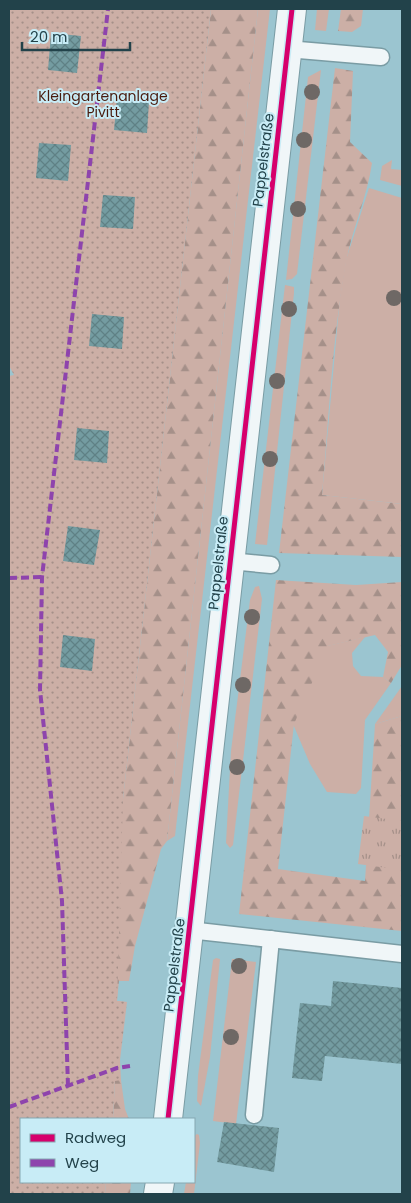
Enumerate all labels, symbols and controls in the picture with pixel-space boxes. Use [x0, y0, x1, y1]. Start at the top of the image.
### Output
scale bar [22, 20, 130, 52]
text: 20 m [30, 26, 68, 47]
park label: Kleingartenanlage Pivitt [38, 86, 168, 122]
street label: Pappelstraße [247, 112, 279, 208]
street label: Pappelstraße [203, 515, 233, 611]
street label: Pappelstraße [158, 917, 190, 1013]
legend [20, 1118, 195, 1183]
text: Radweg [65, 1127, 126, 1148]
text: Weg [65, 1152, 99, 1173]

